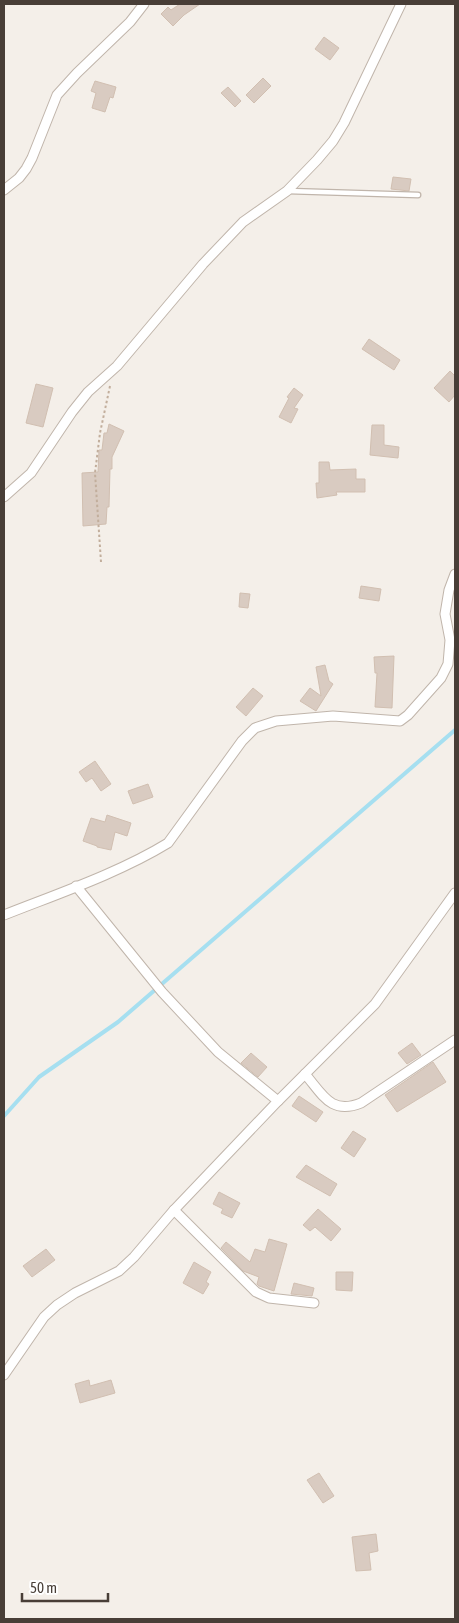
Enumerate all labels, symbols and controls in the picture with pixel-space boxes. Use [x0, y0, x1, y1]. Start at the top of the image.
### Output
scale bar [22, 1570, 109, 1602]
text: 50 m [30, 1579, 57, 1596]

